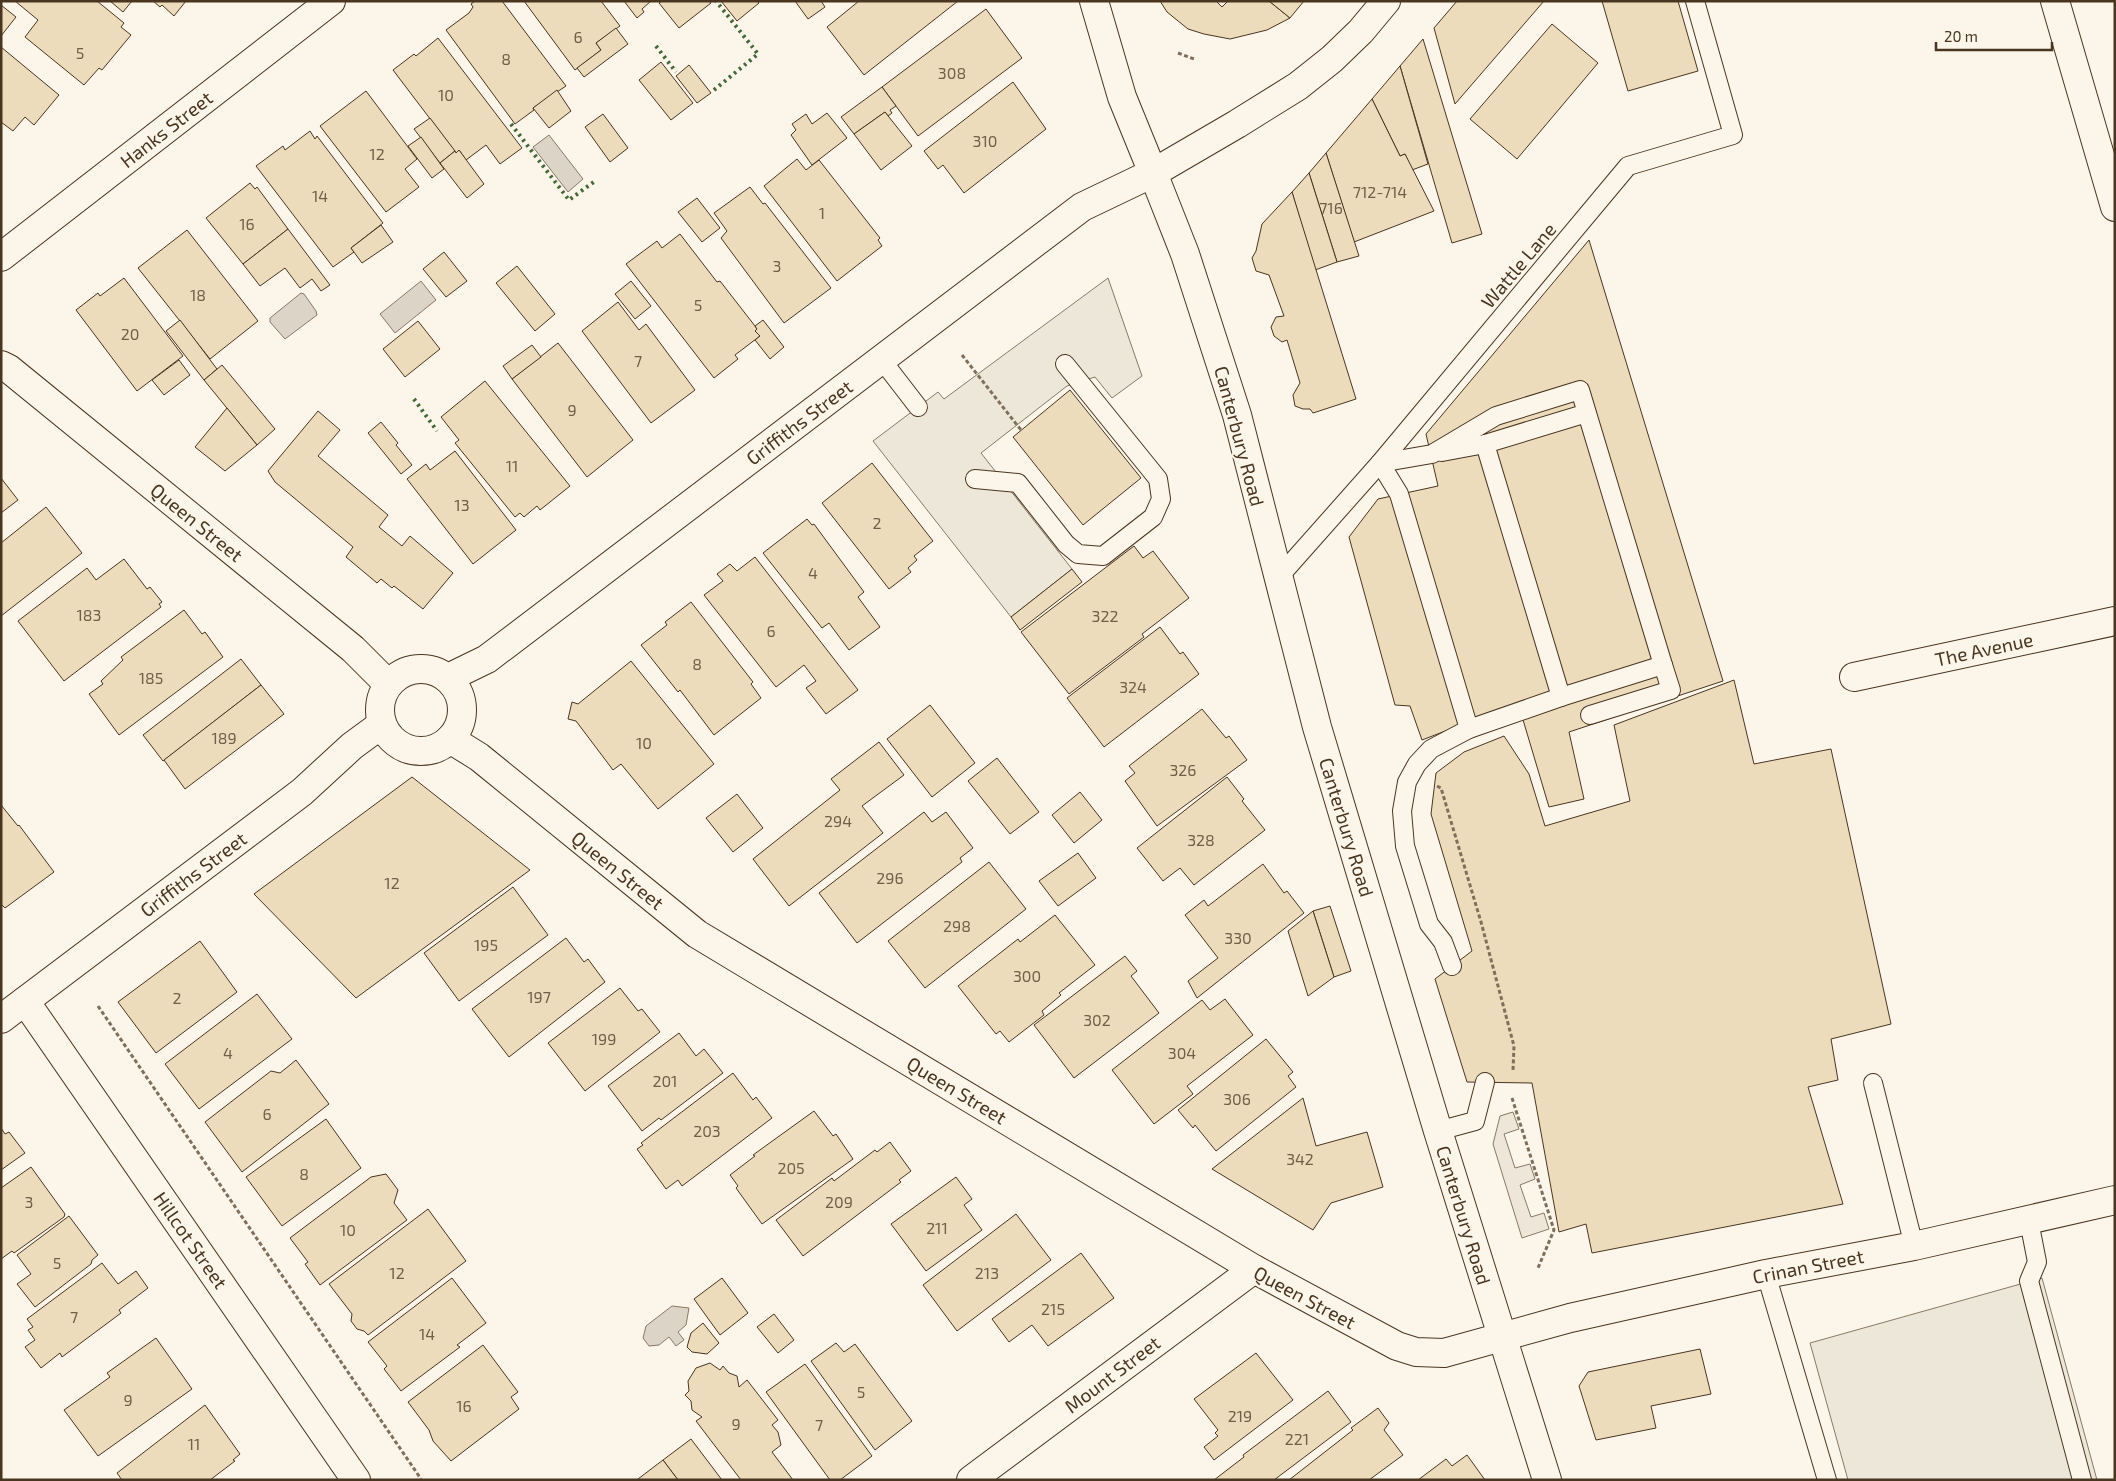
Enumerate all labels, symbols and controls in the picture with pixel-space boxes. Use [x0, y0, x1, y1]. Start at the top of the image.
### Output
scale bar [1936, 20, 2052, 52]
house number: 6 [573, 27, 583, 46]
text: 20 m [1944, 27, 1978, 45]
house number: 5 [76, 43, 84, 62]
house number: 8 [501, 49, 511, 68]
house number: 308 [938, 63, 966, 82]
house number: 10 [438, 85, 454, 104]
street label: Hanks Street [115, 86, 217, 172]
house number: 310 [973, 131, 997, 150]
house number: 12 [369, 144, 385, 163]
house number: 712-714 [1353, 182, 1407, 201]
house number: 14 [312, 186, 328, 205]
house number: 716 [1319, 198, 1343, 217]
house number: 1 [819, 203, 825, 222]
house number: 16 [239, 214, 255, 233]
street label: Wattle Lane [1476, 218, 1560, 312]
house number: 3 [773, 256, 781, 275]
house number: 18 [190, 285, 206, 304]
house number: 5 [694, 295, 702, 314]
house number: 20 [121, 324, 139, 343]
house number: 7 [634, 351, 642, 370]
street label: Canterbury Road [1210, 363, 1270, 509]
street label: Griffiths Street [741, 375, 857, 469]
house number: 9 [567, 400, 577, 419]
house number: 11 [506, 456, 518, 475]
street label: Queen Street [146, 478, 248, 566]
house number: 13 [454, 495, 470, 514]
house number: 2 [873, 513, 882, 532]
house number: 4 [808, 563, 818, 582]
house number: 183 [77, 605, 101, 624]
house number: 322 [1092, 606, 1118, 625]
house number: 6 [766, 621, 776, 640]
street label: The Avenue [1933, 627, 2035, 671]
house number: 8 [692, 654, 702, 673]
house number: 185 [139, 668, 163, 687]
house number: 324 [1119, 677, 1147, 696]
house number: 189 [211, 728, 237, 747]
house number: 10 [636, 733, 652, 752]
street label: Canterbury Road [1315, 755, 1379, 899]
house number: 326 [1169, 760, 1197, 779]
house number: 294 [824, 811, 852, 830]
street label: Queen Street [567, 826, 669, 914]
street label: Griffiths Street [135, 827, 251, 921]
house number: 328 [1187, 830, 1215, 849]
house number: 296 [876, 868, 904, 887]
house number: 12 [384, 873, 400, 892]
house number: 298 [943, 916, 971, 935]
house number: 330 [1224, 928, 1252, 947]
house number: 195 [474, 935, 498, 954]
house number: 300 [1013, 966, 1041, 985]
house number: 197 [527, 987, 551, 1006]
house number: 2 [173, 988, 182, 1007]
house number: 302 [1083, 1010, 1111, 1029]
house number: 199 [592, 1029, 616, 1048]
house number: 4 [223, 1043, 233, 1062]
house number: 304 [1168, 1043, 1196, 1062]
street label: Queen Street [903, 1051, 1011, 1129]
house number: 201 [652, 1071, 678, 1090]
house number: 306 [1223, 1089, 1251, 1108]
house number: 6 [262, 1104, 272, 1123]
house number: 203 [693, 1121, 721, 1140]
street label: Canterbury Road [1432, 1143, 1496, 1287]
house number: 342 [1286, 1149, 1314, 1168]
house number: 205 [777, 1158, 805, 1177]
house number: 8 [299, 1164, 309, 1183]
street label: Hillcot Street [149, 1187, 233, 1293]
house number: 3 [25, 1192, 33, 1211]
house number: 209 [825, 1192, 853, 1211]
house number: 211 [926, 1218, 948, 1237]
house number: 10 [340, 1220, 356, 1239]
street label: Crinan Street [1750, 1244, 1866, 1288]
house number: 5 [53, 1253, 61, 1272]
street label: Queen Street [1250, 1261, 1360, 1333]
house number: 12 [389, 1263, 405, 1282]
house number: 213 [975, 1263, 999, 1282]
house number: 215 [1041, 1299, 1065, 1318]
house number: 7 [70, 1307, 78, 1326]
house number: 14 [419, 1324, 435, 1343]
street label: Mount Street [1060, 1331, 1164, 1417]
house number: 5 [857, 1382, 865, 1401]
house number: 9 [123, 1390, 133, 1409]
house number: 16 [456, 1396, 472, 1415]
house number: 219 [1228, 1406, 1252, 1425]
house number: 9 [731, 1414, 741, 1433]
house number: 7 [815, 1415, 823, 1434]
house number: 221 [1285, 1429, 1309, 1448]
house number: 11 [188, 1434, 200, 1453]

